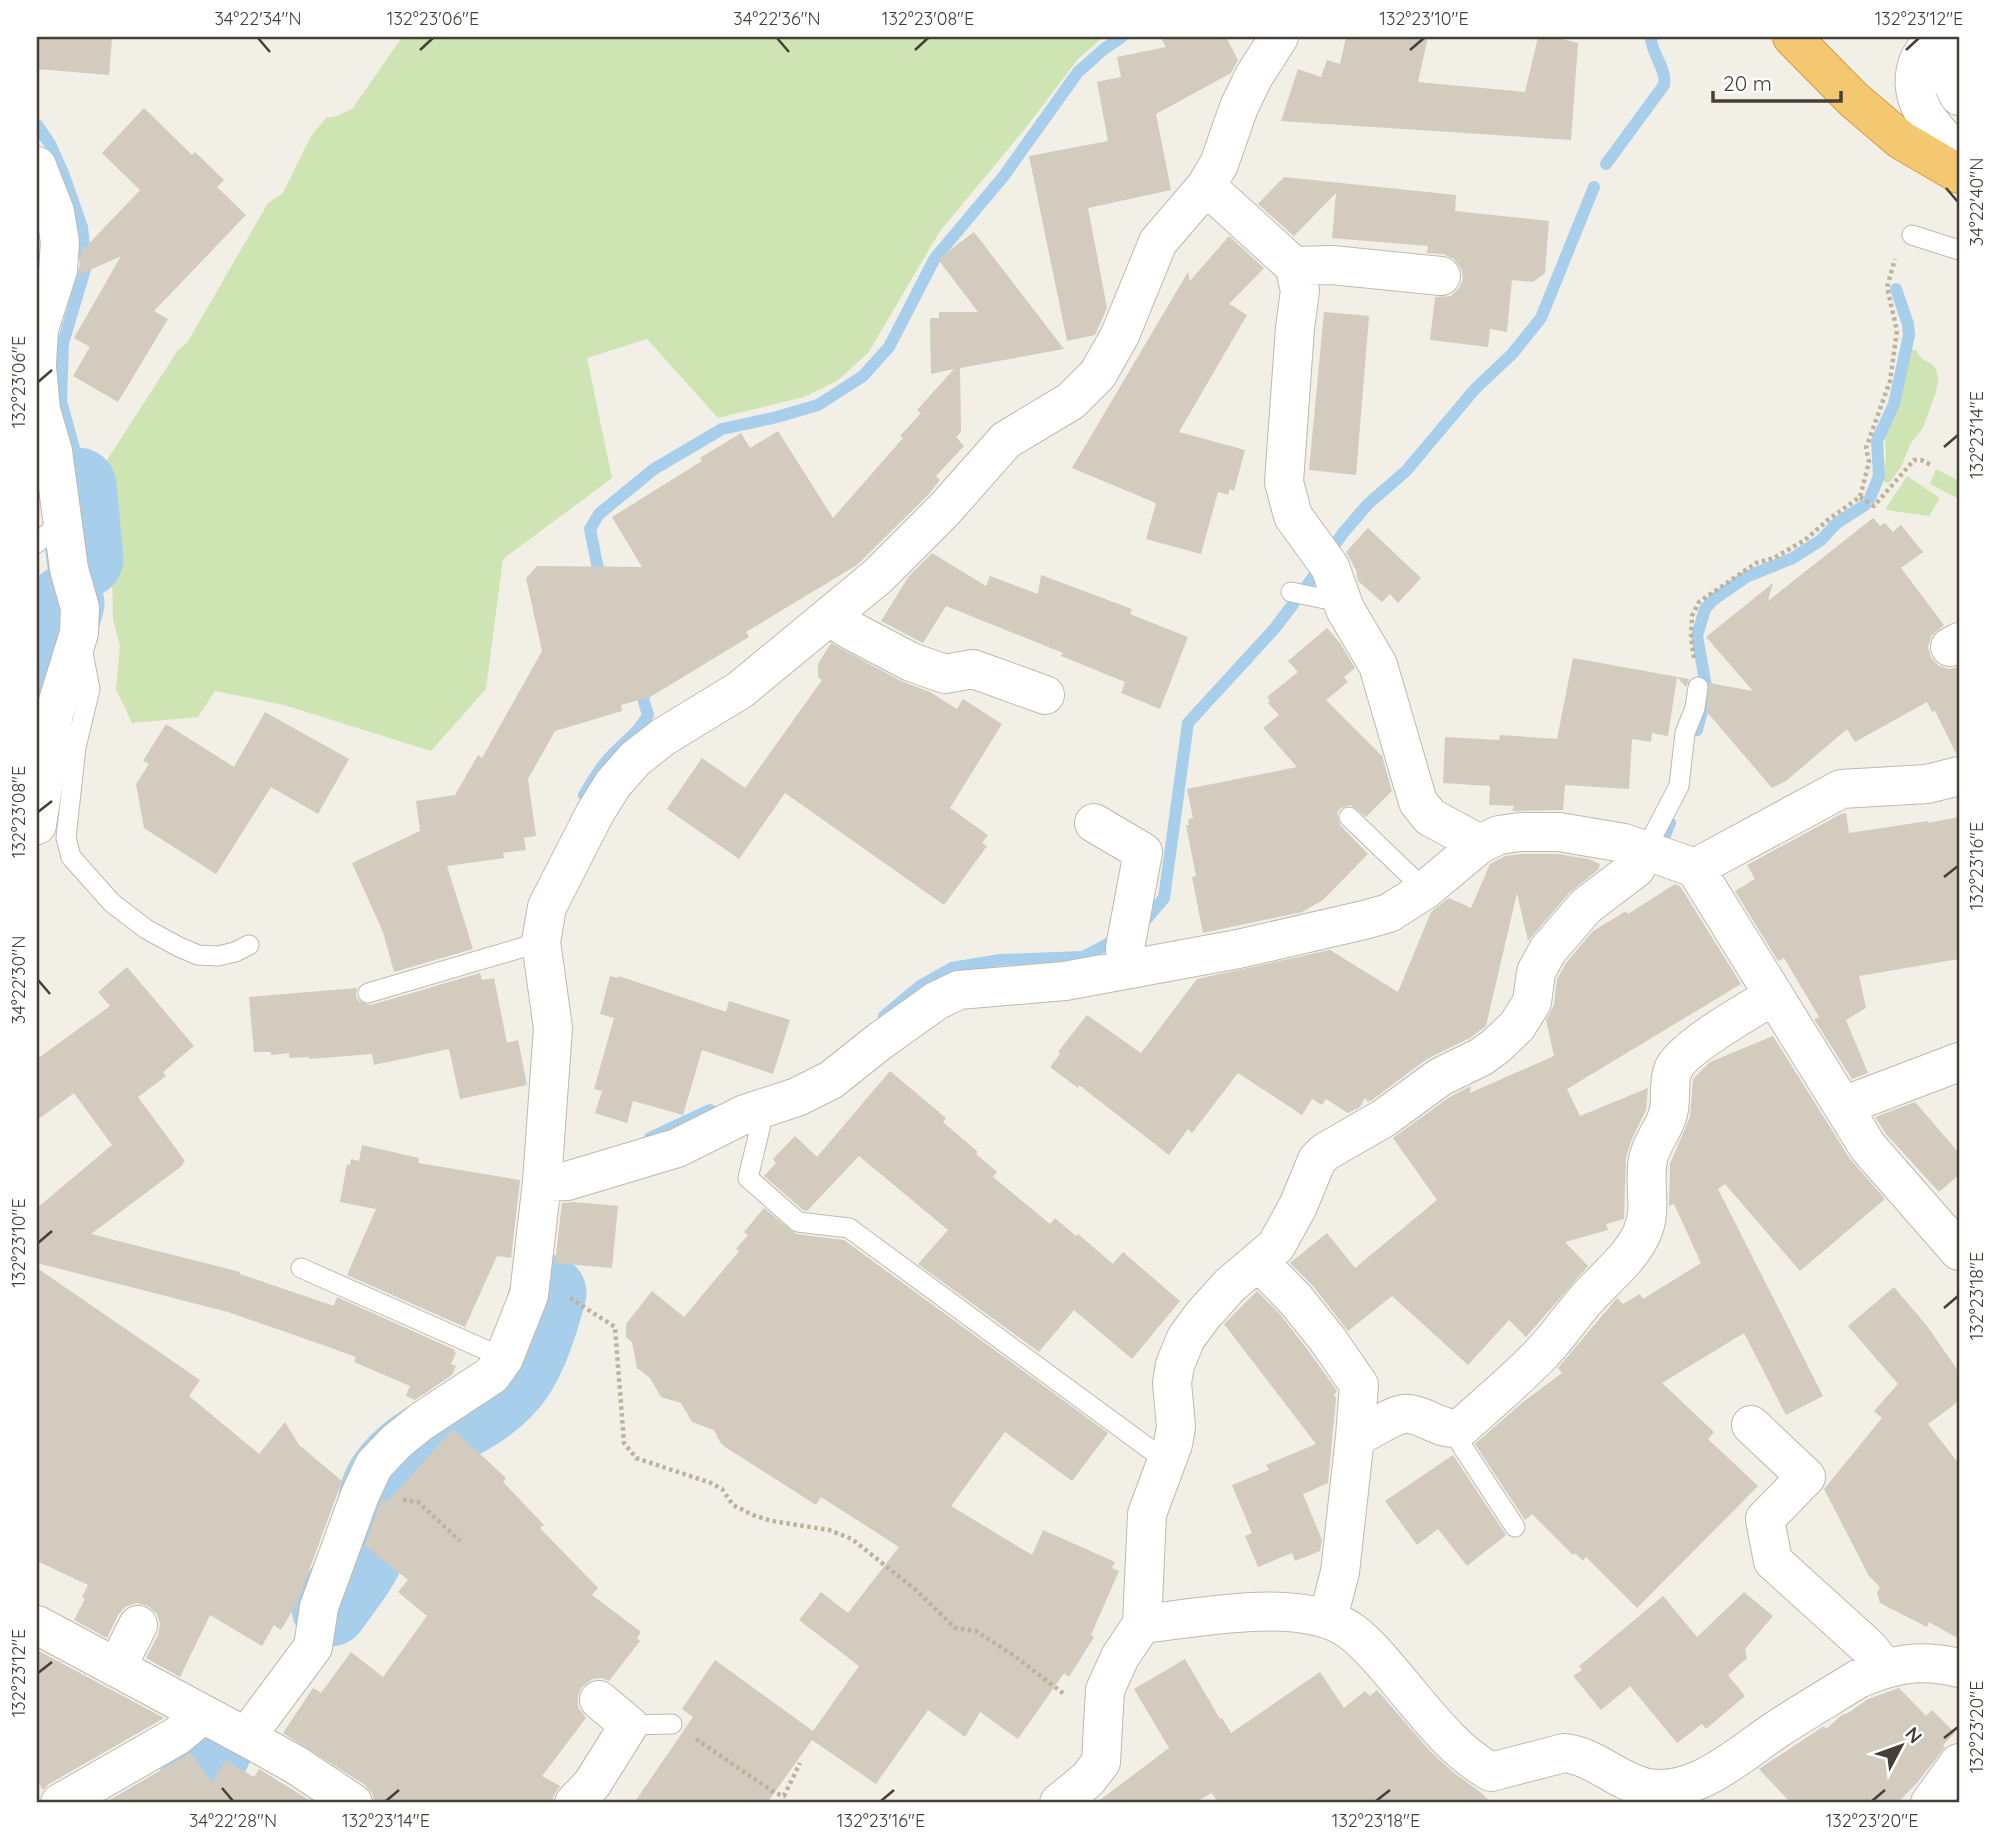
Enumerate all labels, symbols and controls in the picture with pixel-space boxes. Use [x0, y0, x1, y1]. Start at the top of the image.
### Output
text: 34°22'34"N [214, 7, 302, 30]
text: 132°23'06"E [387, 7, 479, 30]
text: 34°22'36"N [733, 7, 821, 30]
text: 132°23'08"E [882, 7, 974, 30]
text: 132°23'10"E [1379, 7, 1469, 30]
text: 132°23'12"E [1875, 7, 1963, 30]
scale bar [1713, 60, 1840, 104]
text: 20 m [1723, 70, 1772, 96]
text: 34°22'40"N [1965, 158, 1988, 246]
text: 132°23'06"E [7, 336, 30, 428]
text: 132°23'14"E [1965, 391, 1988, 479]
text: 132°23'08"E [7, 766, 30, 858]
text: 132°23'16"E [1965, 822, 1988, 910]
text: 34°22'30"N [7, 936, 30, 1024]
text: 132°23'10"E [7, 1198, 30, 1288]
text: 132°23'18"E [1965, 1252, 1988, 1340]
text: 132°23'12"E [7, 1629, 30, 1717]
text: 132°23'20"E [1965, 1681, 1988, 1773]
north arrow [1867, 1710, 1937, 1780]
text: N [1900, 1722, 1927, 1748]
text: 34°22'28"N [189, 1809, 277, 1832]
text: 132°23'14"E [342, 1809, 430, 1832]
text: 132°23'16"E [837, 1809, 925, 1832]
text: 132°23'18"E [1332, 1809, 1420, 1832]
text: 132°23'20"E [1826, 1809, 1918, 1832]

